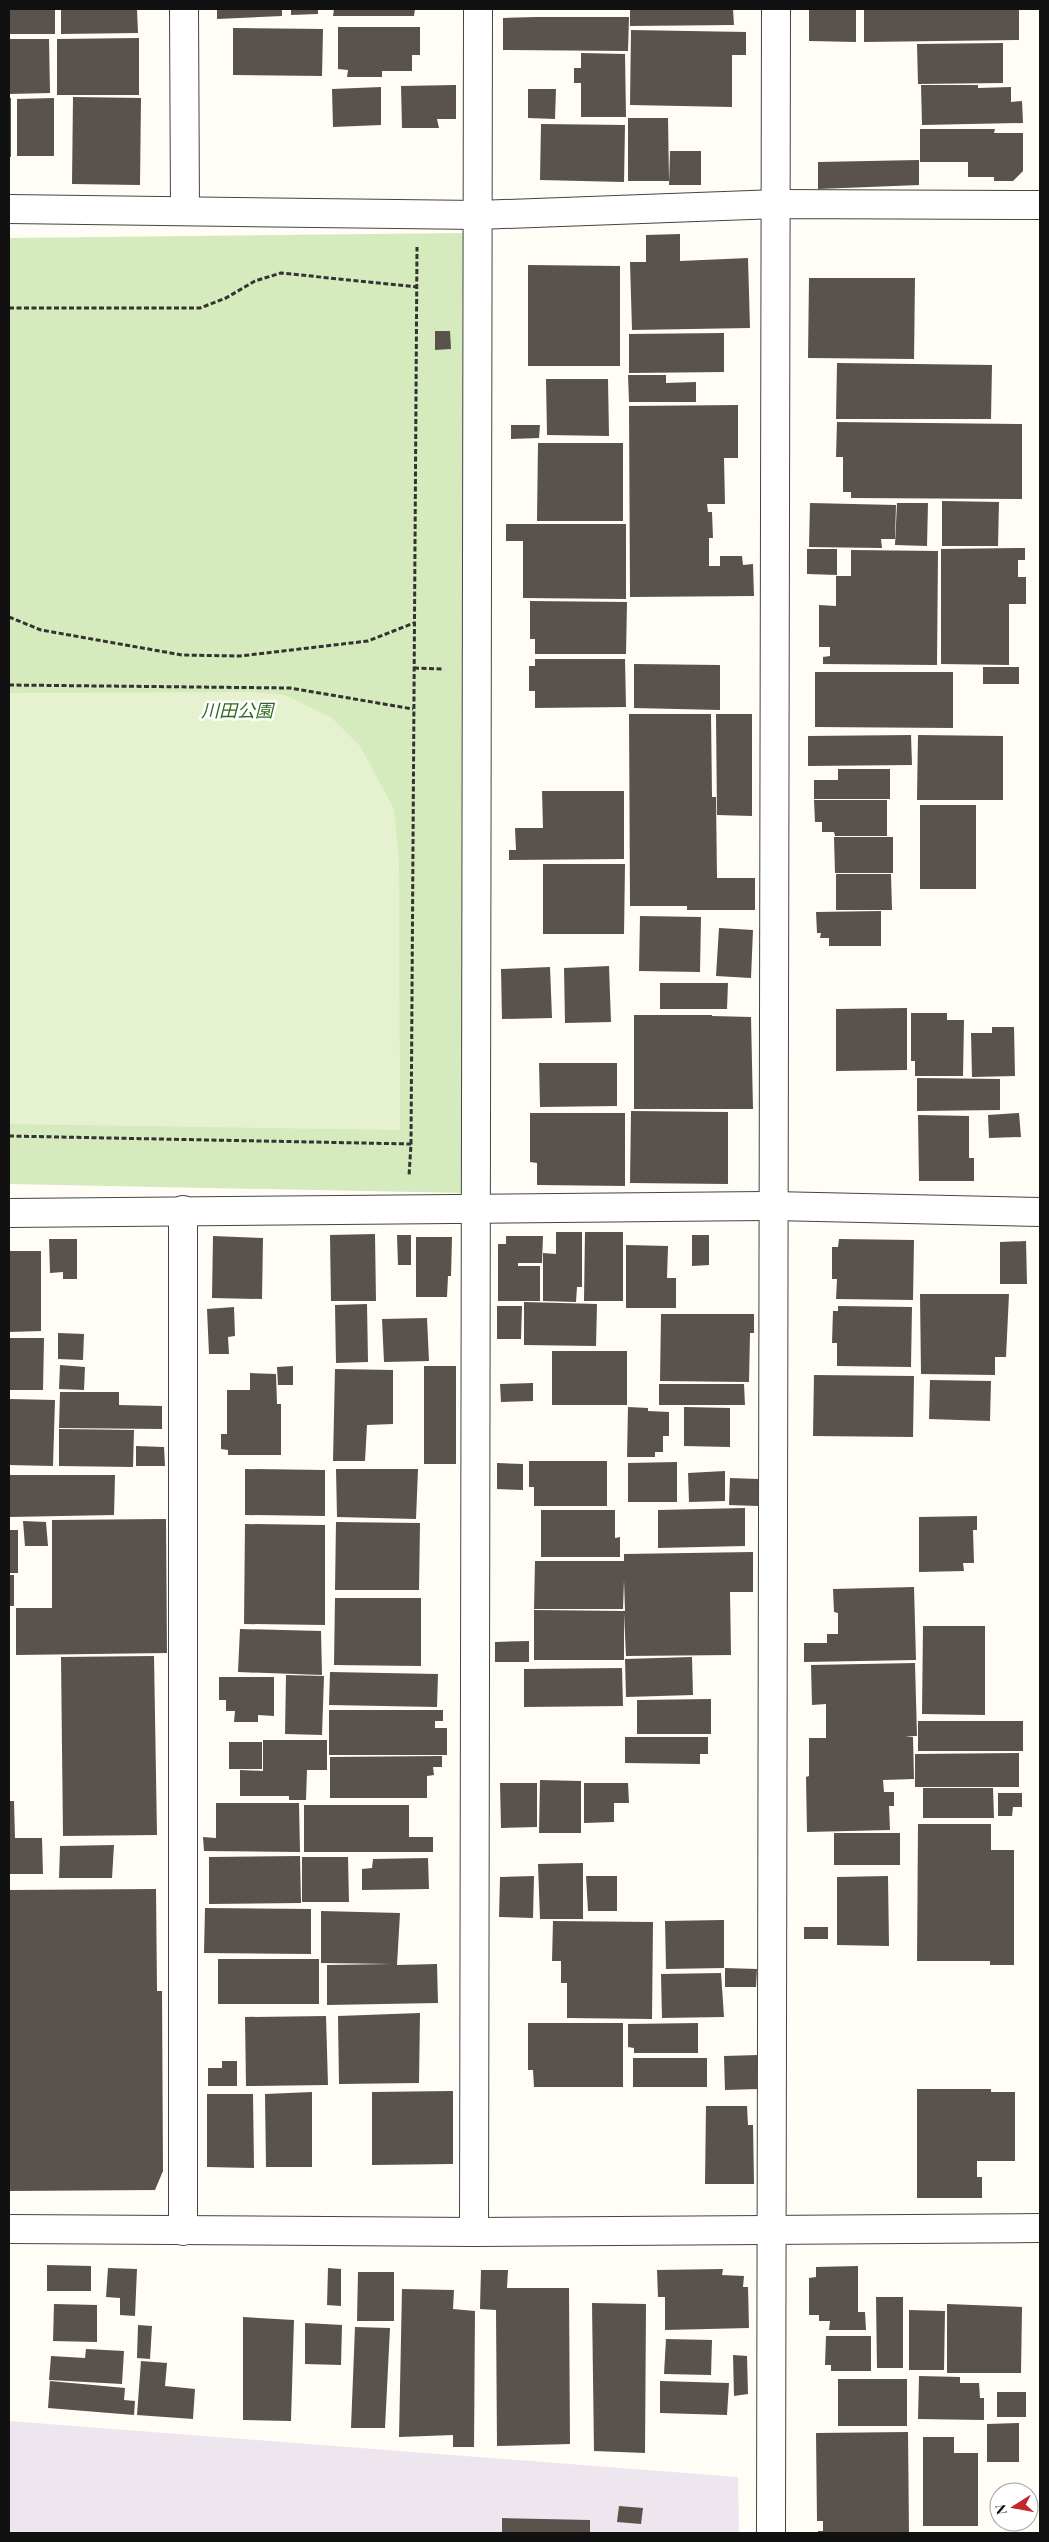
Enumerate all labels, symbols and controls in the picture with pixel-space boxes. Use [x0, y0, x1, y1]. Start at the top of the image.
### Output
park label: 川田公園 [201, 698, 276, 722]
north arrow [989, 2482, 1039, 2532]
text: N [990, 2503, 1011, 2516]

